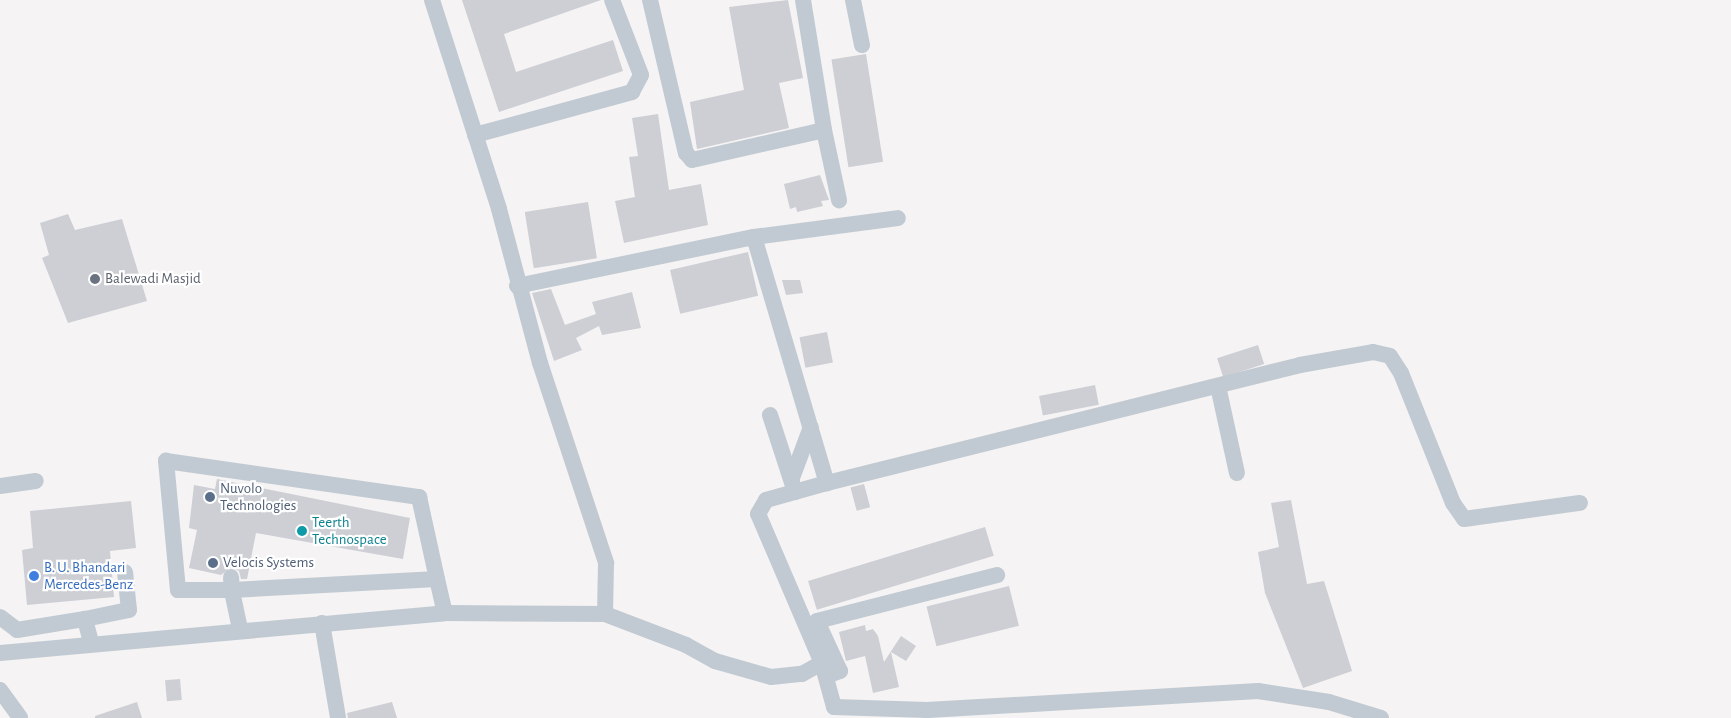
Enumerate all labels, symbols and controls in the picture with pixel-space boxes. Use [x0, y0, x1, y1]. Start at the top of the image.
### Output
place label: Balewadi Masjid [105, 270, 201, 288]
marker: Balewadi Masjid [89, 273, 101, 285]
place label: Nuvolo Technologies [220, 479, 296, 514]
marker: Nuvolo Technologies [204, 491, 216, 503]
place label: Teerth Technospace [312, 513, 387, 548]
marker: Teerth Technospace [296, 525, 308, 537]
place label: Velocis Systems [223, 554, 314, 572]
marker: Velocis Systems [207, 557, 219, 569]
place label: B. U. Bhandari Mercedes-Benz [44, 558, 133, 593]
marker: B. U. Bhandari Mercedes-Benz [28, 570, 40, 582]

